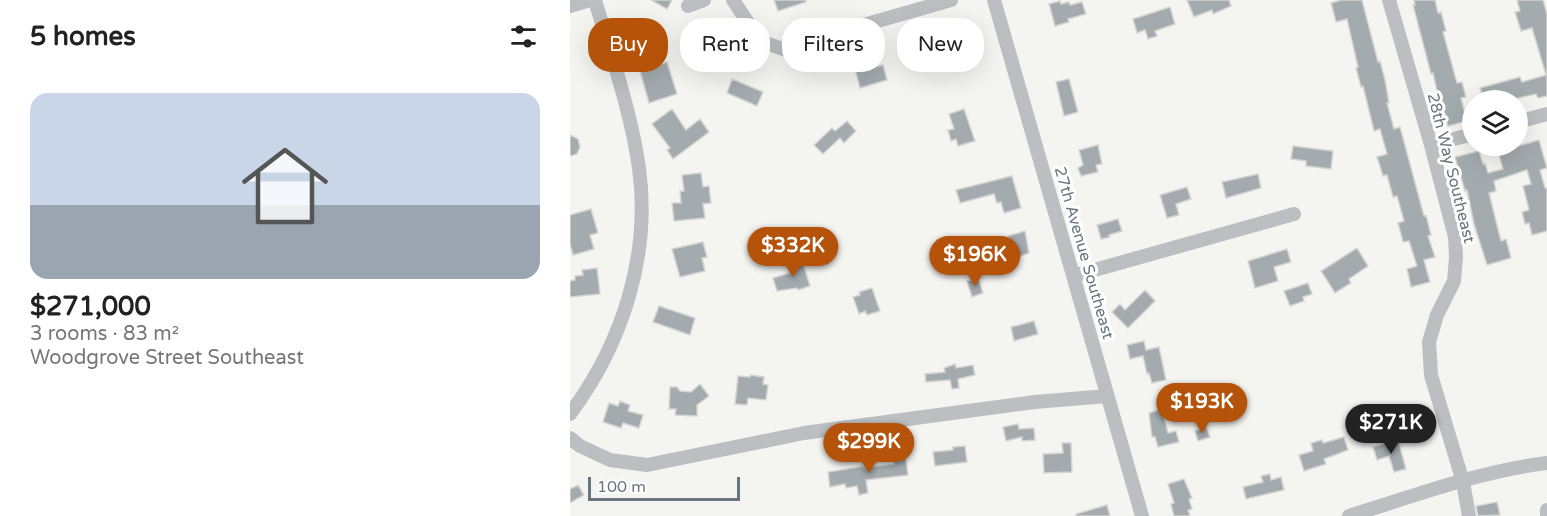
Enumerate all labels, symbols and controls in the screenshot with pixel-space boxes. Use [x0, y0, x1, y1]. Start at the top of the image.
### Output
chip: Buy [588, 18, 668, 72]
chip: Rent [680, 18, 770, 72]
chip: Filters [782, 18, 885, 72]
chip: New [897, 18, 984, 72]
icon: filters [507, 20, 540, 53]
text: 5 homes [30, 21, 136, 52]
map controls [1462, 90, 1528, 156]
button: layers [1462, 90, 1528, 156]
street label: 28th Way Southeast [1423, 91, 1479, 245]
icon: home [231, 132, 339, 240]
street label: 27th Avenue Southeast [1050, 164, 1118, 342]
pin: $332K [751, 227, 835, 278]
text: $332K [761, 234, 825, 258]
pin: $196K [933, 236, 1017, 287]
text: $196K [943, 243, 1007, 267]
text: $271,000 [30, 291, 151, 322]
text: 3 rooms · 83 m² [30, 322, 179, 346]
text: Woodgrove Street Southeast [30, 346, 304, 370]
pin: $193K [1160, 383, 1244, 434]
text: $193K [1170, 390, 1234, 414]
pin: $271K [1349, 404, 1433, 455]
text: $271K [1359, 411, 1423, 435]
pin: $299K [827, 423, 911, 474]
text: $299K [837, 430, 901, 454]
scale bar [588, 474, 740, 502]
text: 100 m [597, 477, 646, 497]

